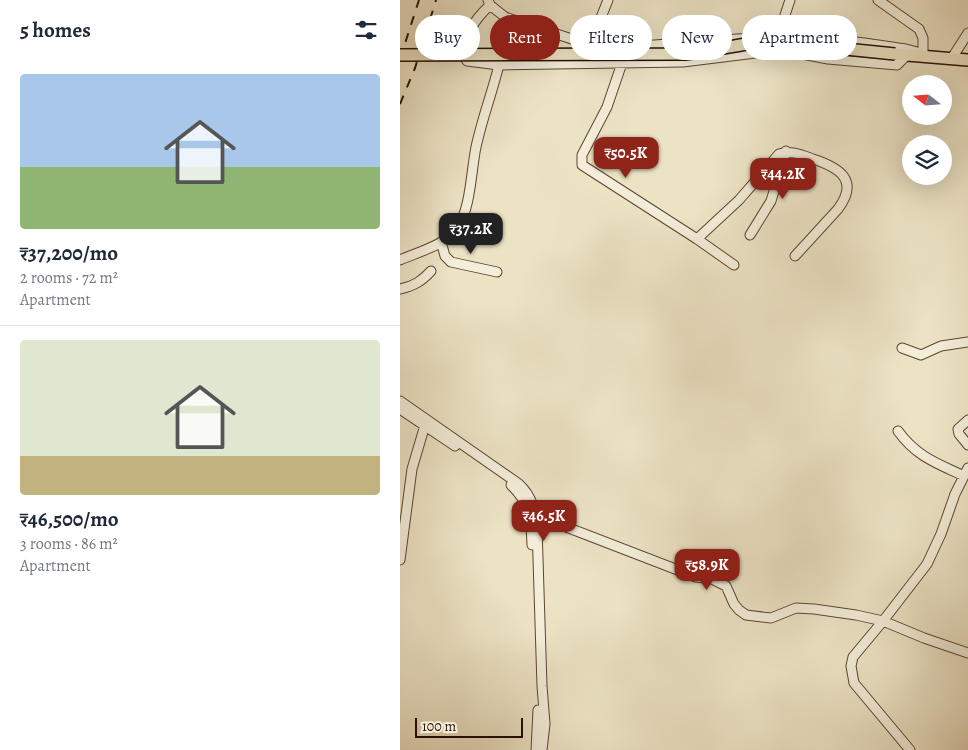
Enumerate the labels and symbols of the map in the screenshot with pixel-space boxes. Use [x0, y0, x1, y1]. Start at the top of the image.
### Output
north arrow [902, 75, 952, 125]
pin: ₹50.5K [585, 136, 667, 179]
pin: ₹44.2K [742, 158, 824, 200]
pin: ₹37.2K [430, 212, 512, 255]
pin: ₹46.5K [503, 500, 585, 542]
pin: ₹58.9K [666, 548, 748, 591]
scale bar [415, 715, 522, 738]

